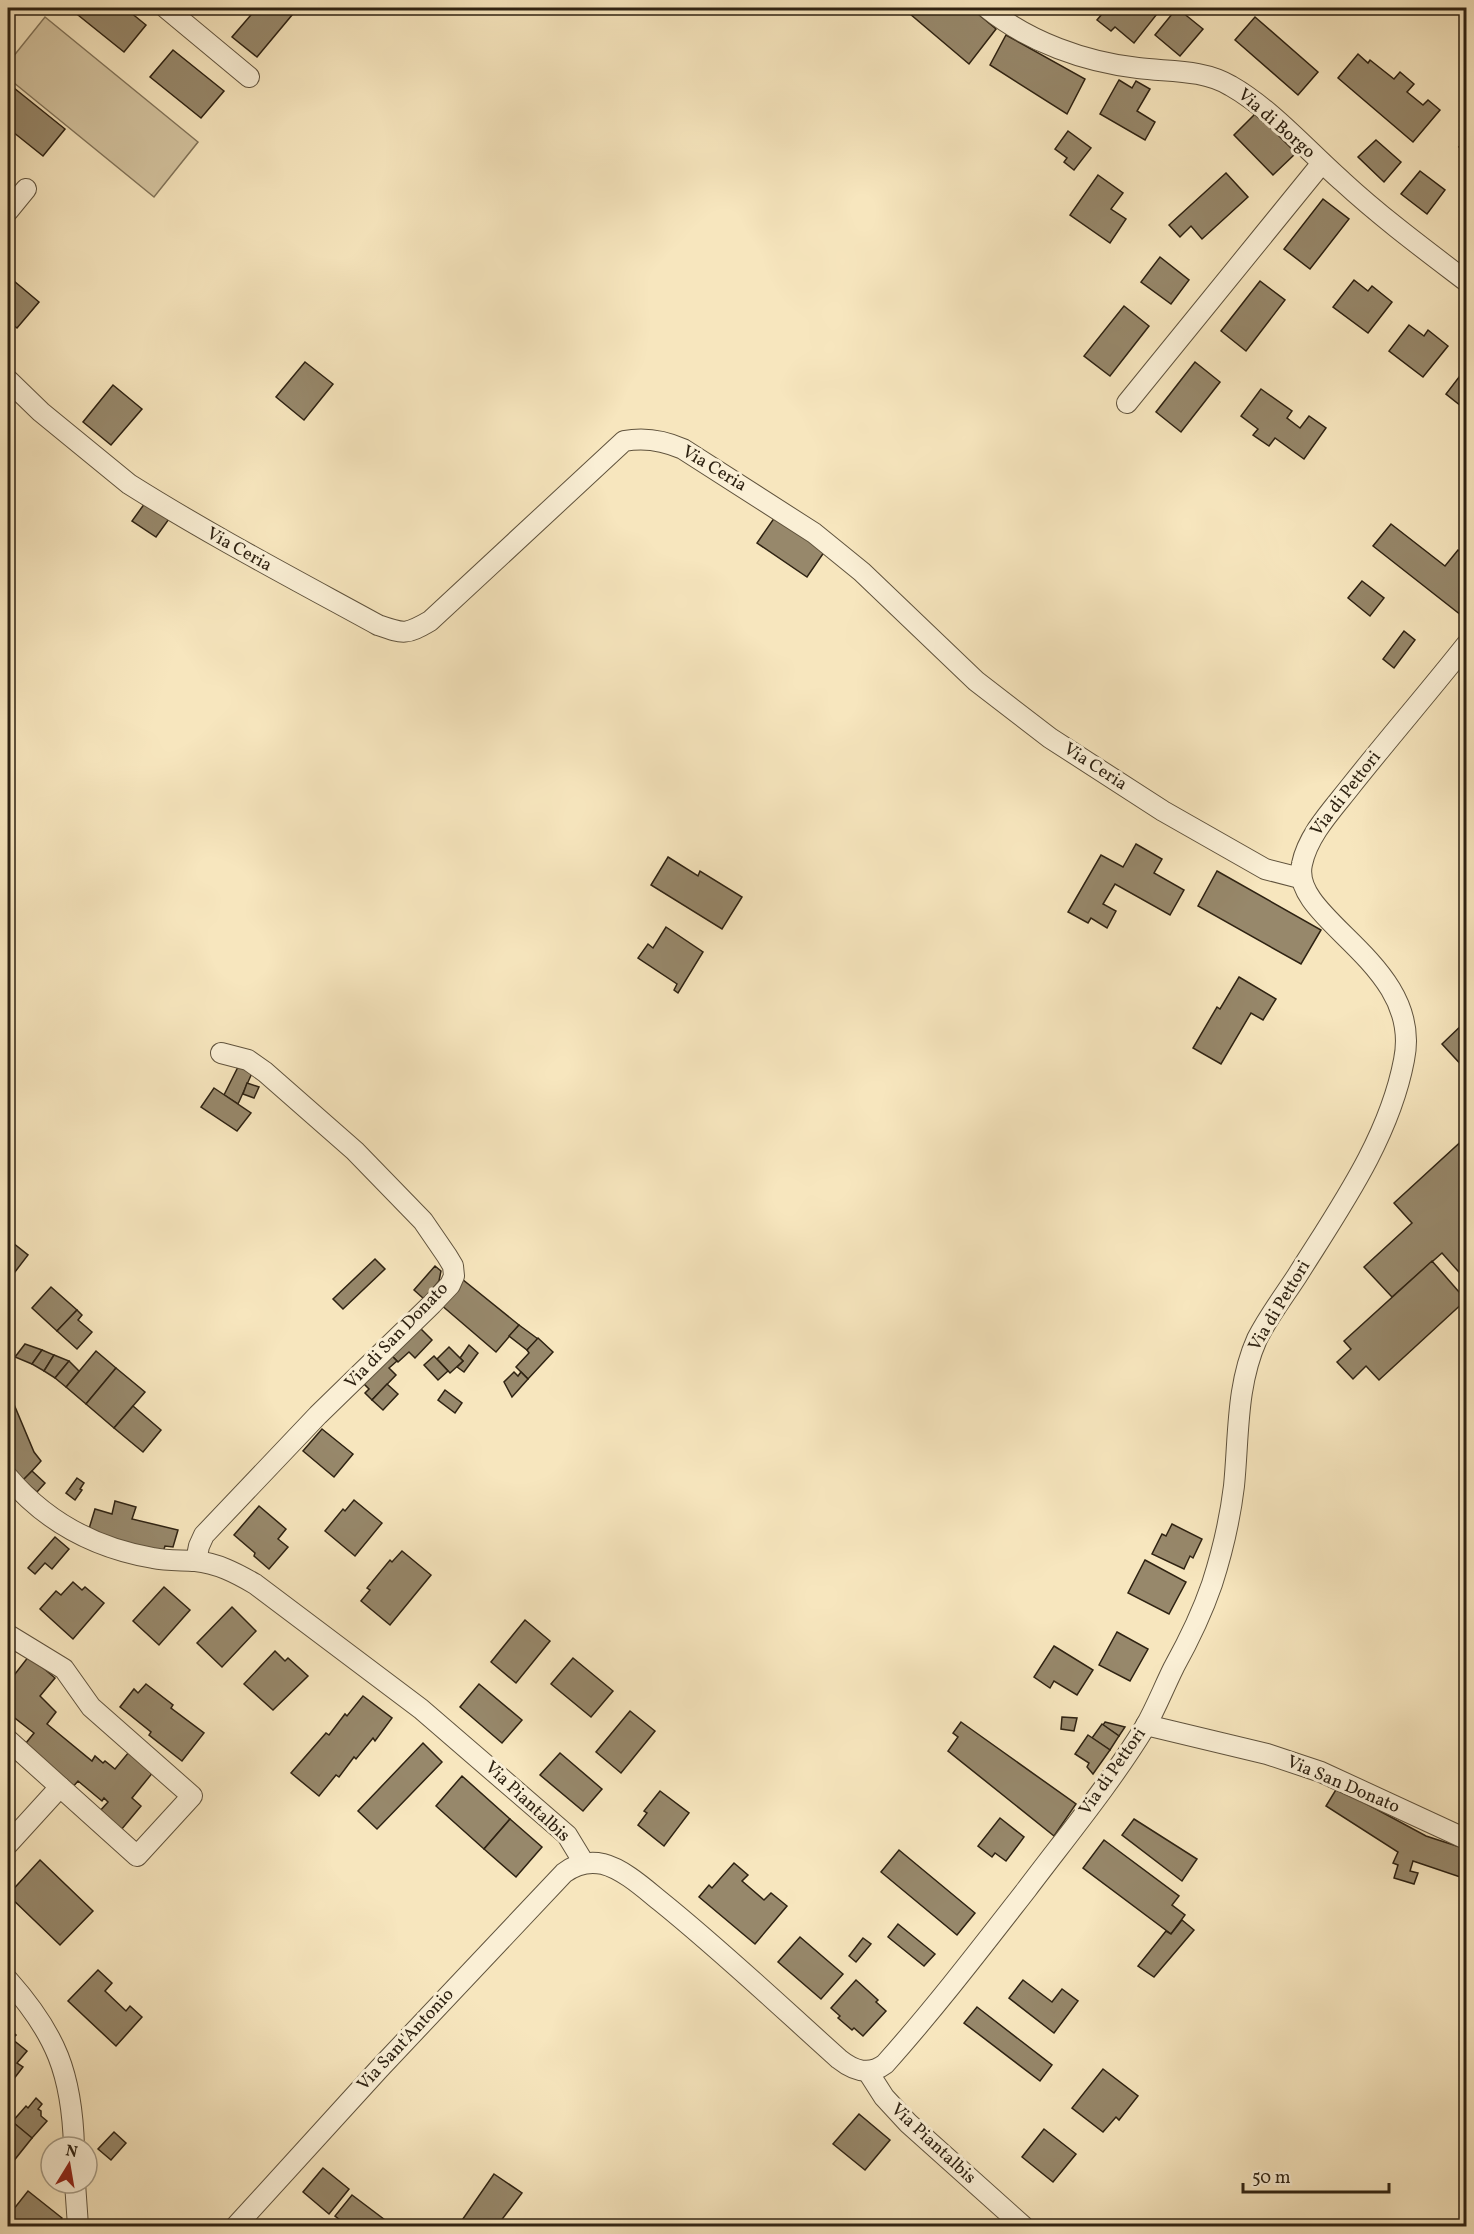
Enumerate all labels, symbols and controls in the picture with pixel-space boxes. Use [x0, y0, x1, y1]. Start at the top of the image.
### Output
street label: Via di Borgo [1232, 83, 1320, 165]
street label: Via Ceria [677, 440, 751, 498]
street label: Via Ceria [202, 522, 276, 578]
street label: Via Ceria [1058, 737, 1132, 797]
street label: Via di Pettori [1305, 746, 1387, 842]
street label: Via di Pettori [1243, 1256, 1317, 1356]
street label: Via di San Donato [339, 1277, 455, 1395]
street label: Via di Pettori [1073, 1723, 1153, 1821]
street label: Via San Donato [1283, 1750, 1403, 1820]
street label: Via Piantalbis [479, 1756, 575, 1848]
street label: Via Sant'Antonio [352, 1983, 460, 2097]
street label: Via Piantalbis [885, 2098, 981, 2190]
north arrow [39, 2135, 99, 2195]
text: N [64, 2140, 80, 2164]
scale bar [1243, 2156, 1388, 2194]
text: 50 m [1252, 2166, 1291, 2191]

